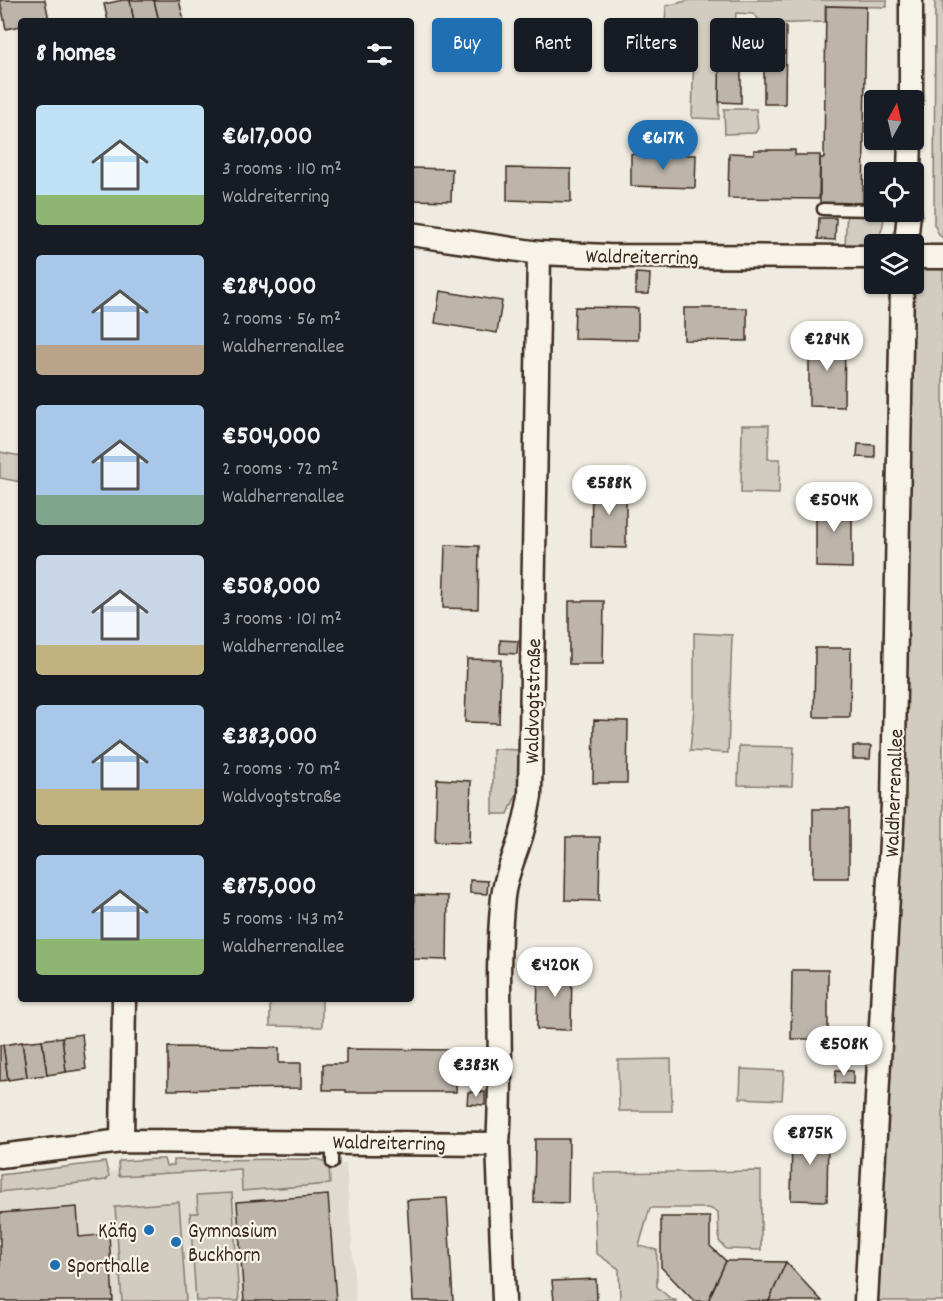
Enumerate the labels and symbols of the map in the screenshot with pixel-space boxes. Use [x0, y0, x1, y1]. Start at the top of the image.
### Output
north arrow [864, 90, 924, 150]
pin: €617K [621, 120, 705, 171]
street label: Waldreiterring [585, 243, 699, 275]
pin: €284K [785, 321, 869, 372]
pin: €588K [567, 465, 651, 516]
pin: €504K [792, 482, 876, 533]
street label: Waldvogtstraße [519, 638, 551, 764]
street label: Waldherrenallee [879, 728, 913, 858]
pin: €420K [513, 947, 597, 998]
pin: €508K [802, 1026, 886, 1077]
pin: €383K [434, 1047, 518, 1098]
pin: €875K [768, 1115, 852, 1166]
street label: Waldreiterring [332, 1129, 446, 1161]
place label: Käfig [98, 1218, 137, 1248]
place label: Gymnasium Buckhorn [188, 1218, 277, 1272]
marker: Käfig [142, 1223, 156, 1237]
marker: Gymnasium Buckhorn [169, 1235, 183, 1249]
place label: Sporthalle [67, 1253, 150, 1283]
marker: Sporthalle [48, 1258, 62, 1272]

